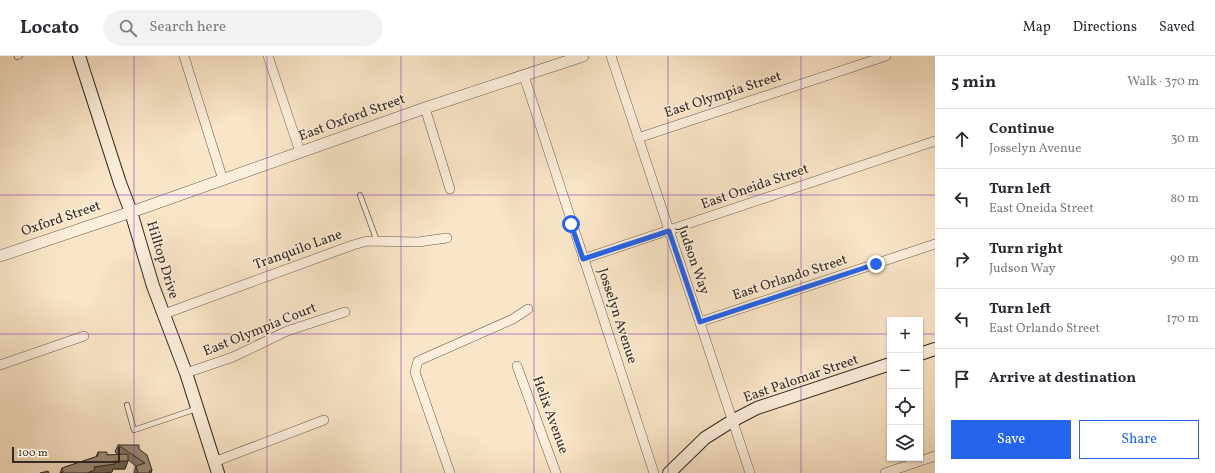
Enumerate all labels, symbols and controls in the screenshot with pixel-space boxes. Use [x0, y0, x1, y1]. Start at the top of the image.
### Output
search box [103, 10, 383, 46]
text: Locato [20, 15, 79, 41]
icon: search [117, 17, 139, 39]
text: Search here [149, 17, 226, 38]
text: Map [1023, 18, 1051, 37]
text: Directions [1073, 18, 1137, 37]
text: Saved [1159, 18, 1195, 37]
street label: East Olympia Street [662, 67, 784, 123]
text: 5 min [951, 71, 996, 94]
text: Walk · 370 m [1127, 73, 1199, 91]
street label: East Oxford Street [296, 90, 408, 146]
text: Continue [989, 119, 1054, 140]
icon: ahead [951, 128, 973, 150]
text: 30 m [1171, 130, 1199, 148]
text: Josselyn Avenue [989, 140, 1081, 158]
street label: East Oneida Street [699, 160, 812, 214]
text: Turn left [989, 179, 1051, 200]
icon: left [951, 188, 973, 210]
text: 80 m [1170, 190, 1199, 208]
street label: Oxford Street [19, 196, 103, 241]
text: East Oneida Street [989, 200, 1094, 218]
route start [562, 215, 580, 233]
street label: Hilltop Drive [141, 219, 183, 302]
street label: Judson Way [672, 223, 714, 297]
street label: Tranquilo Lane [251, 225, 345, 275]
text: Turn right [989, 239, 1063, 260]
icon: right [951, 248, 973, 270]
street label: East Orlando Street [730, 250, 850, 306]
text: 90 m [1170, 250, 1199, 268]
route end [867, 255, 885, 273]
text: Judson Way [989, 260, 1056, 278]
street label: Josselyn Avenue [593, 266, 642, 367]
street label: East Olympia Court [200, 299, 320, 361]
text: Turn left [989, 299, 1051, 320]
icon: left [951, 308, 973, 330]
text: 170 m [1166, 310, 1199, 328]
map controls [887, 317, 923, 461]
button: + [887, 317, 923, 353]
text: East Orlando Street [989, 320, 1100, 338]
street label: East Palomar Street [741, 350, 861, 408]
button: − [887, 353, 923, 389]
icon: arrive [951, 368, 973, 390]
text: Arrive at destination [989, 368, 1136, 389]
street label: Helix Avenue [527, 373, 573, 457]
button: locate [887, 389, 923, 425]
button: Save [951, 420, 1071, 459]
button: Share [1079, 420, 1199, 459]
button: layers [887, 425, 923, 461]
scale bar [12, 445, 120, 464]
text: 100 m [18, 446, 48, 461]

